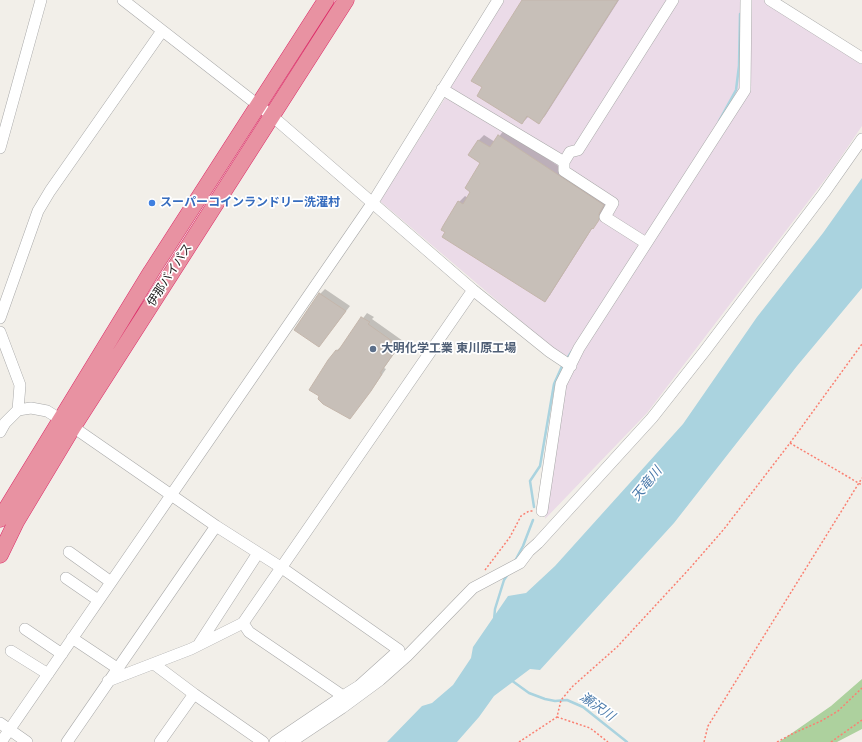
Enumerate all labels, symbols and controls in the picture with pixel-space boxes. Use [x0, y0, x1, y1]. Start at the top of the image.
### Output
place label: スーパーコインランドリー洗濯村 [160, 196, 340, 210]
marker: スーパーコインランドリー洗濯村 [147, 198, 157, 208]
street label: 伊那バイパス [144, 241, 196, 309]
place label: 大明化学工業 東川原工場 [381, 342, 516, 356]
marker: 大明化学工業 東川原工場 [368, 344, 378, 354]
water label: 天竜川 [629, 464, 665, 504]
water label: 瀬沢川 [577, 689, 617, 725]

